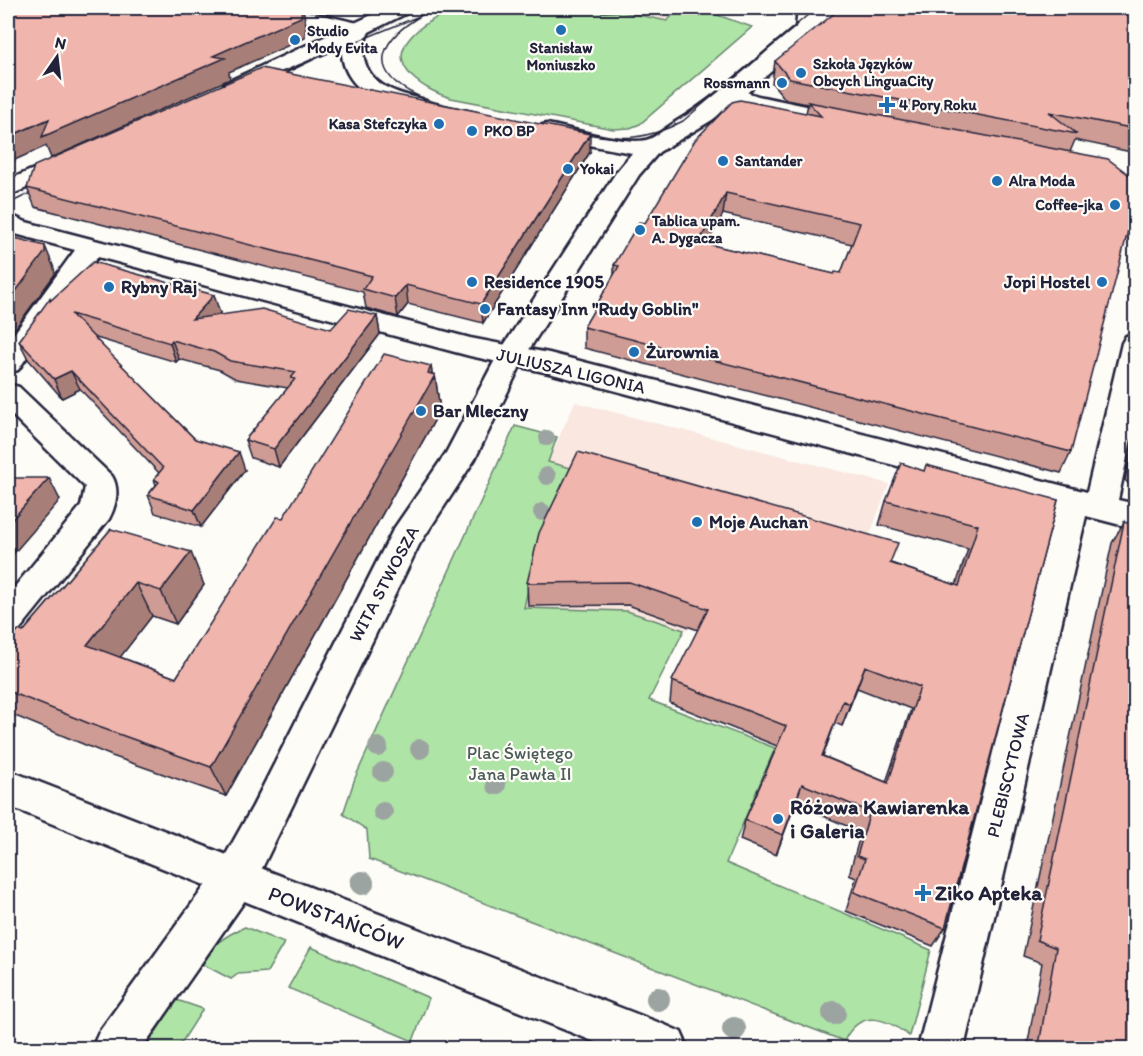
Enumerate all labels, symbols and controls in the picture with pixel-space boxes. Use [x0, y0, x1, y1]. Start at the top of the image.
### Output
place label: Studio Mody Evita [307, 22, 378, 58]
marker: Stanisław Moniuszko [554, 23, 568, 37]
north arrow [27, 27, 87, 87]
text: N [53, 32, 68, 53]
marker: Studio Mody Evita [288, 33, 302, 47]
place label: Stanisław Moniuszko [526, 39, 596, 74]
place label: Szkoła Języków Obcych LinguaCity [813, 55, 934, 91]
marker: Szkoła Języków Obcych LinguaCity [794, 66, 808, 80]
place label: Rossmann [704, 74, 771, 92]
marker: Rossmann [775, 76, 789, 90]
place label: 4 Pory Roku [899, 96, 977, 115]
marker: 4 Pory Roku [880, 98, 894, 112]
place label: Kasa Stefczyka [329, 115, 427, 134]
marker: Kasa Stefczyka [432, 117, 446, 131]
place label: PKO BP [484, 122, 535, 140]
marker: PKO BP [465, 124, 479, 138]
place label: Santander [735, 152, 803, 170]
marker: Santander [716, 154, 730, 168]
place label: Yokai [579, 160, 614, 178]
marker: Yokai [561, 162, 575, 176]
place label: Alra Moda [1008, 172, 1075, 190]
marker: Alra Moda [990, 174, 1004, 188]
place label: Coffee-jka [1035, 196, 1103, 215]
marker: Coffee-jka [1108, 198, 1122, 212]
place label: Tablica upam. A. Dygacza [651, 212, 741, 248]
marker: Tablica upam. A. Dygacza [633, 223, 647, 237]
place label: Residence 1905 [484, 271, 604, 293]
place label: Jopi Hostel [1003, 271, 1091, 293]
marker: Residence 1905 [465, 275, 479, 289]
marker: Jopi Hostel [1095, 275, 1109, 289]
place label: Rybny Raj [121, 276, 197, 298]
marker: Rybny Raj [102, 280, 116, 294]
place label: Fantasy Inn "Rudy Goblin" [497, 298, 699, 320]
marker: Fantasy Inn "Rudy Goblin" [478, 302, 492, 316]
place label: Żurownia [646, 341, 720, 363]
street label: JULIUSZA LIGONIA [494, 343, 648, 399]
marker: Żurownia [627, 345, 641, 359]
place label: Bar Mleczny [433, 400, 529, 422]
marker: Bar Mleczny [414, 404, 428, 418]
place label: Moje Auchan [709, 511, 809, 533]
marker: Moje Auchan [690, 515, 704, 529]
street label: WITA STWOSZA [344, 522, 424, 646]
street label: PLEBISCYTOWA [982, 710, 1034, 840]
park label: Plac Świętego Jana Pawła II [467, 742, 573, 785]
place label: Różowa Kawiarenka i Galeria [790, 794, 970, 843]
marker: Różowa Kawiarenka i Galeria [771, 812, 785, 826]
street label: POWSTAŃCÓW [265, 880, 407, 955]
place label: Ziko Apteka [935, 880, 1043, 906]
marker: Ziko Apteka [916, 886, 930, 900]

